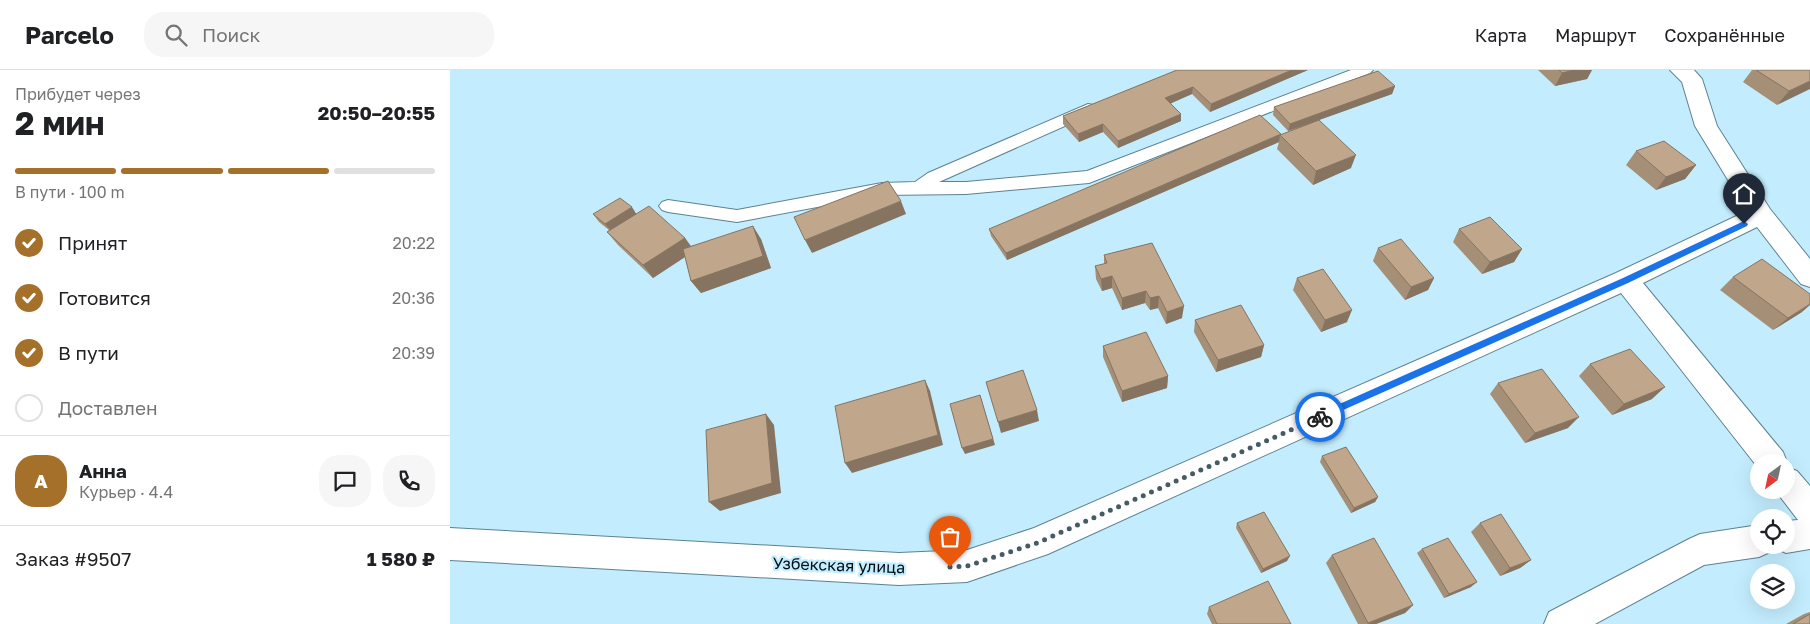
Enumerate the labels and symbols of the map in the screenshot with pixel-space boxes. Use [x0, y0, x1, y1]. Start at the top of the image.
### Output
pin [1723, 173, 1765, 224]
courier [1295, 392, 1345, 442]
north arrow [1750, 454, 1795, 499]
pin [929, 516, 971, 567]
street label: Узбекская улица [772, 553, 906, 577]

